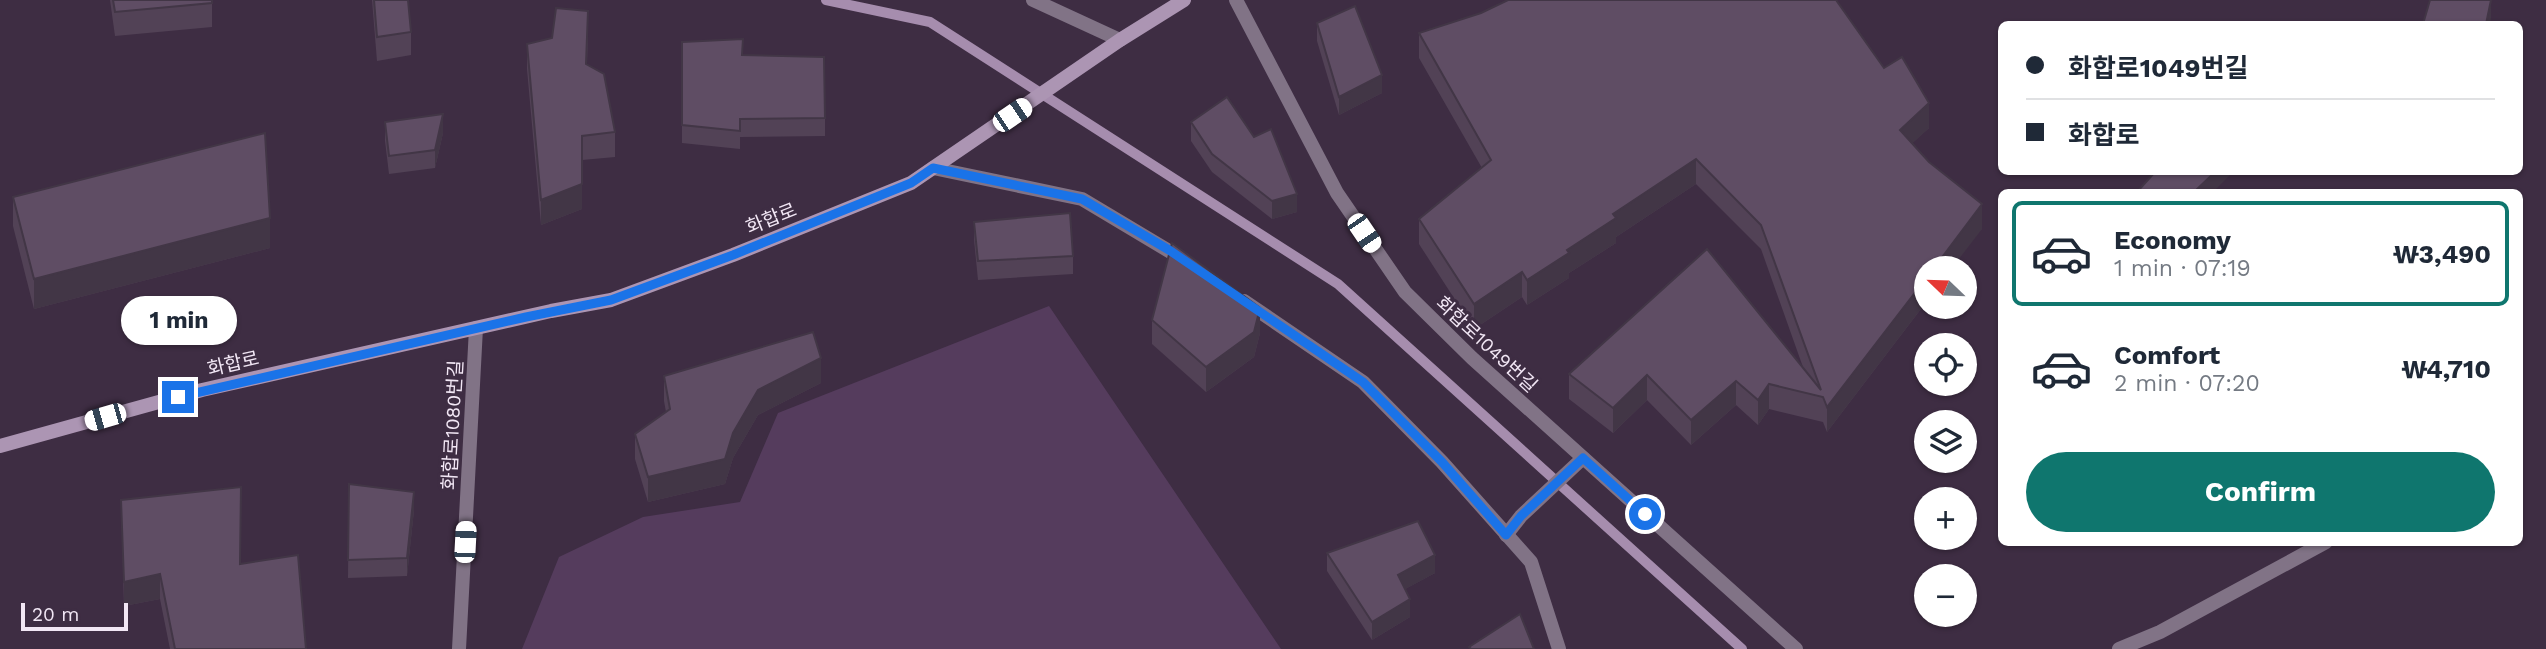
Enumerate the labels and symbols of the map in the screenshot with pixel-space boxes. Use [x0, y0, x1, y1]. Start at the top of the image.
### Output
car [989, 95, 1036, 135]
street label: 화합로 [743, 198, 800, 239]
car [1344, 210, 1385, 256]
north arrow [1914, 256, 1978, 318]
street label: 화합로1049번길 [1431, 292, 1542, 397]
callout: 1 min [120, 296, 236, 344]
street label: 화합로 [205, 346, 261, 381]
street label: 화합로1080번길 [438, 359, 467, 491]
route end [162, 381, 194, 413]
car [82, 401, 129, 433]
route start [1629, 498, 1661, 530]
car [454, 520, 477, 564]
scale bar [21, 600, 128, 632]

